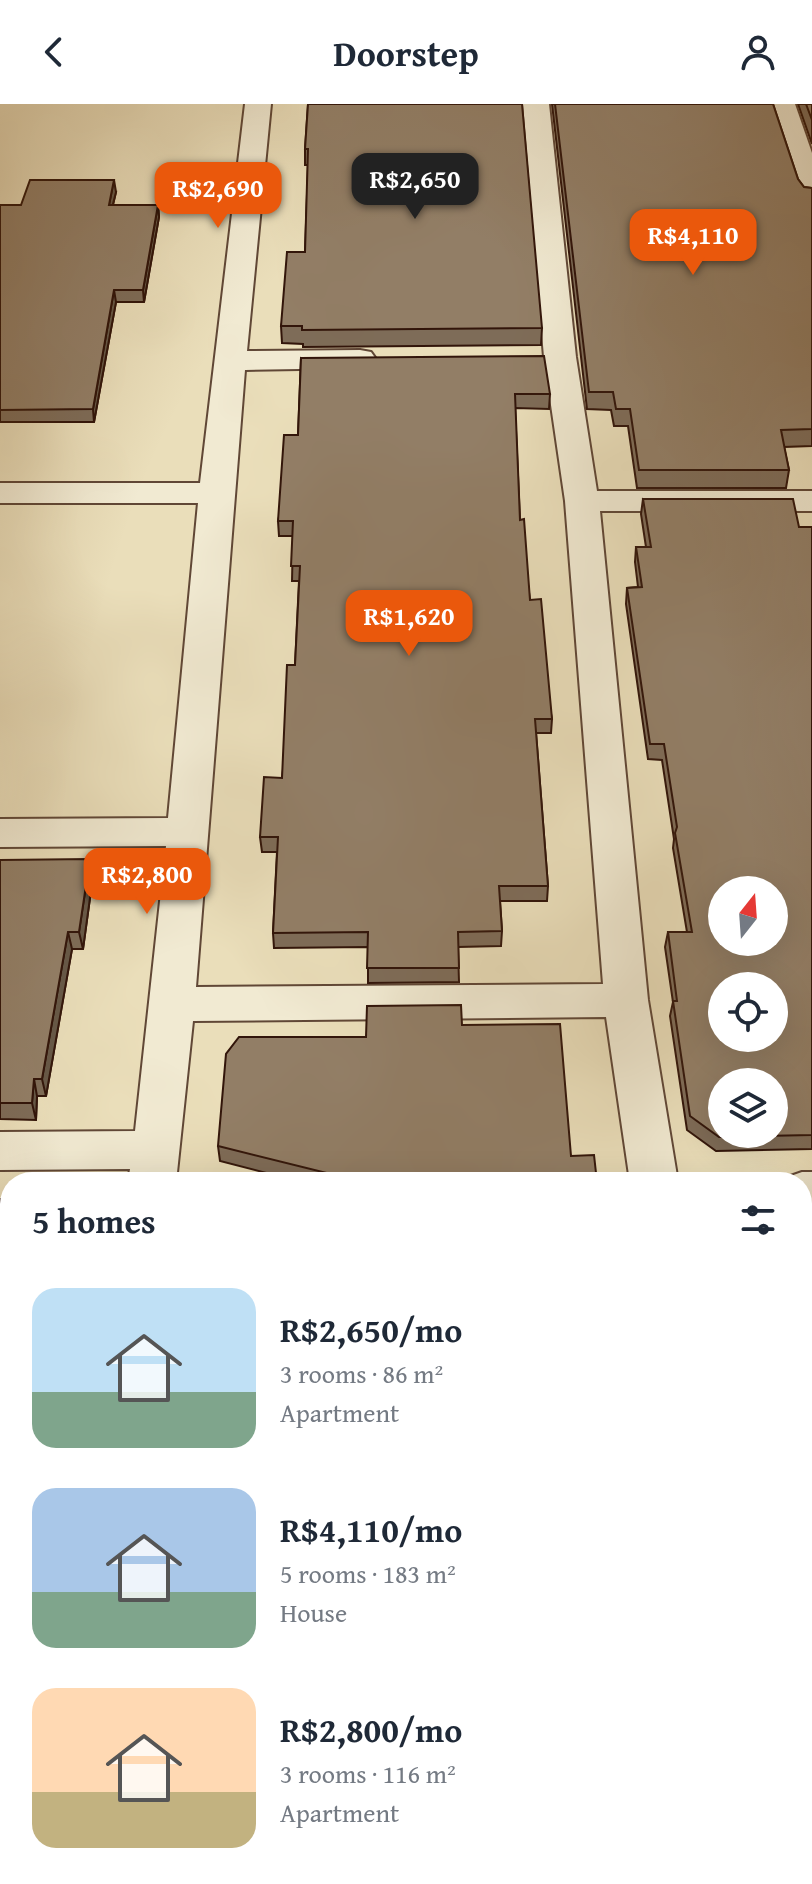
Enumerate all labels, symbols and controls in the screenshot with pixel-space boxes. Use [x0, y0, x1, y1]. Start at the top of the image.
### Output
text: Doorstep [333, 26, 479, 79]
icon: back [32, 30, 76, 74]
icon: person [736, 30, 780, 74]
pin: R$2,650 [341, 153, 489, 221]
text: R$2,650 [370, 159, 460, 198]
pin: R$2,690 [144, 162, 292, 230]
text: R$2,690 [173, 168, 263, 207]
pin: R$4,110 [619, 209, 767, 277]
text: R$4,110 [648, 215, 738, 254]
pin: R$1,620 [335, 590, 483, 658]
text: R$1,620 [364, 596, 454, 635]
pin: R$2,800 [73, 848, 221, 916]
text: R$2,800 [102, 854, 192, 893]
north arrow [708, 876, 788, 956]
map controls [708, 876, 788, 1148]
button: locate [708, 972, 788, 1052]
button: layers [708, 1068, 788, 1148]
text: 5 homes [32, 1196, 156, 1245]
icon: filters [736, 1198, 780, 1242]
text: R$2,650/mo [280, 1305, 462, 1354]
icon: home [96, 1320, 192, 1416]
text: 3 rooms · 86 m² [280, 1354, 443, 1393]
text: Apartment [280, 1393, 399, 1432]
text: R$4,110/mo [280, 1505, 462, 1554]
icon: home [96, 1520, 192, 1616]
text: 5 rooms · 183 m² [280, 1554, 456, 1593]
text: House [280, 1593, 347, 1632]
text: R$2,800/mo [280, 1705, 462, 1754]
icon: home [96, 1720, 192, 1816]
text: 3 rooms · 116 m² [280, 1754, 456, 1793]
text: Apartment [280, 1793, 399, 1832]

